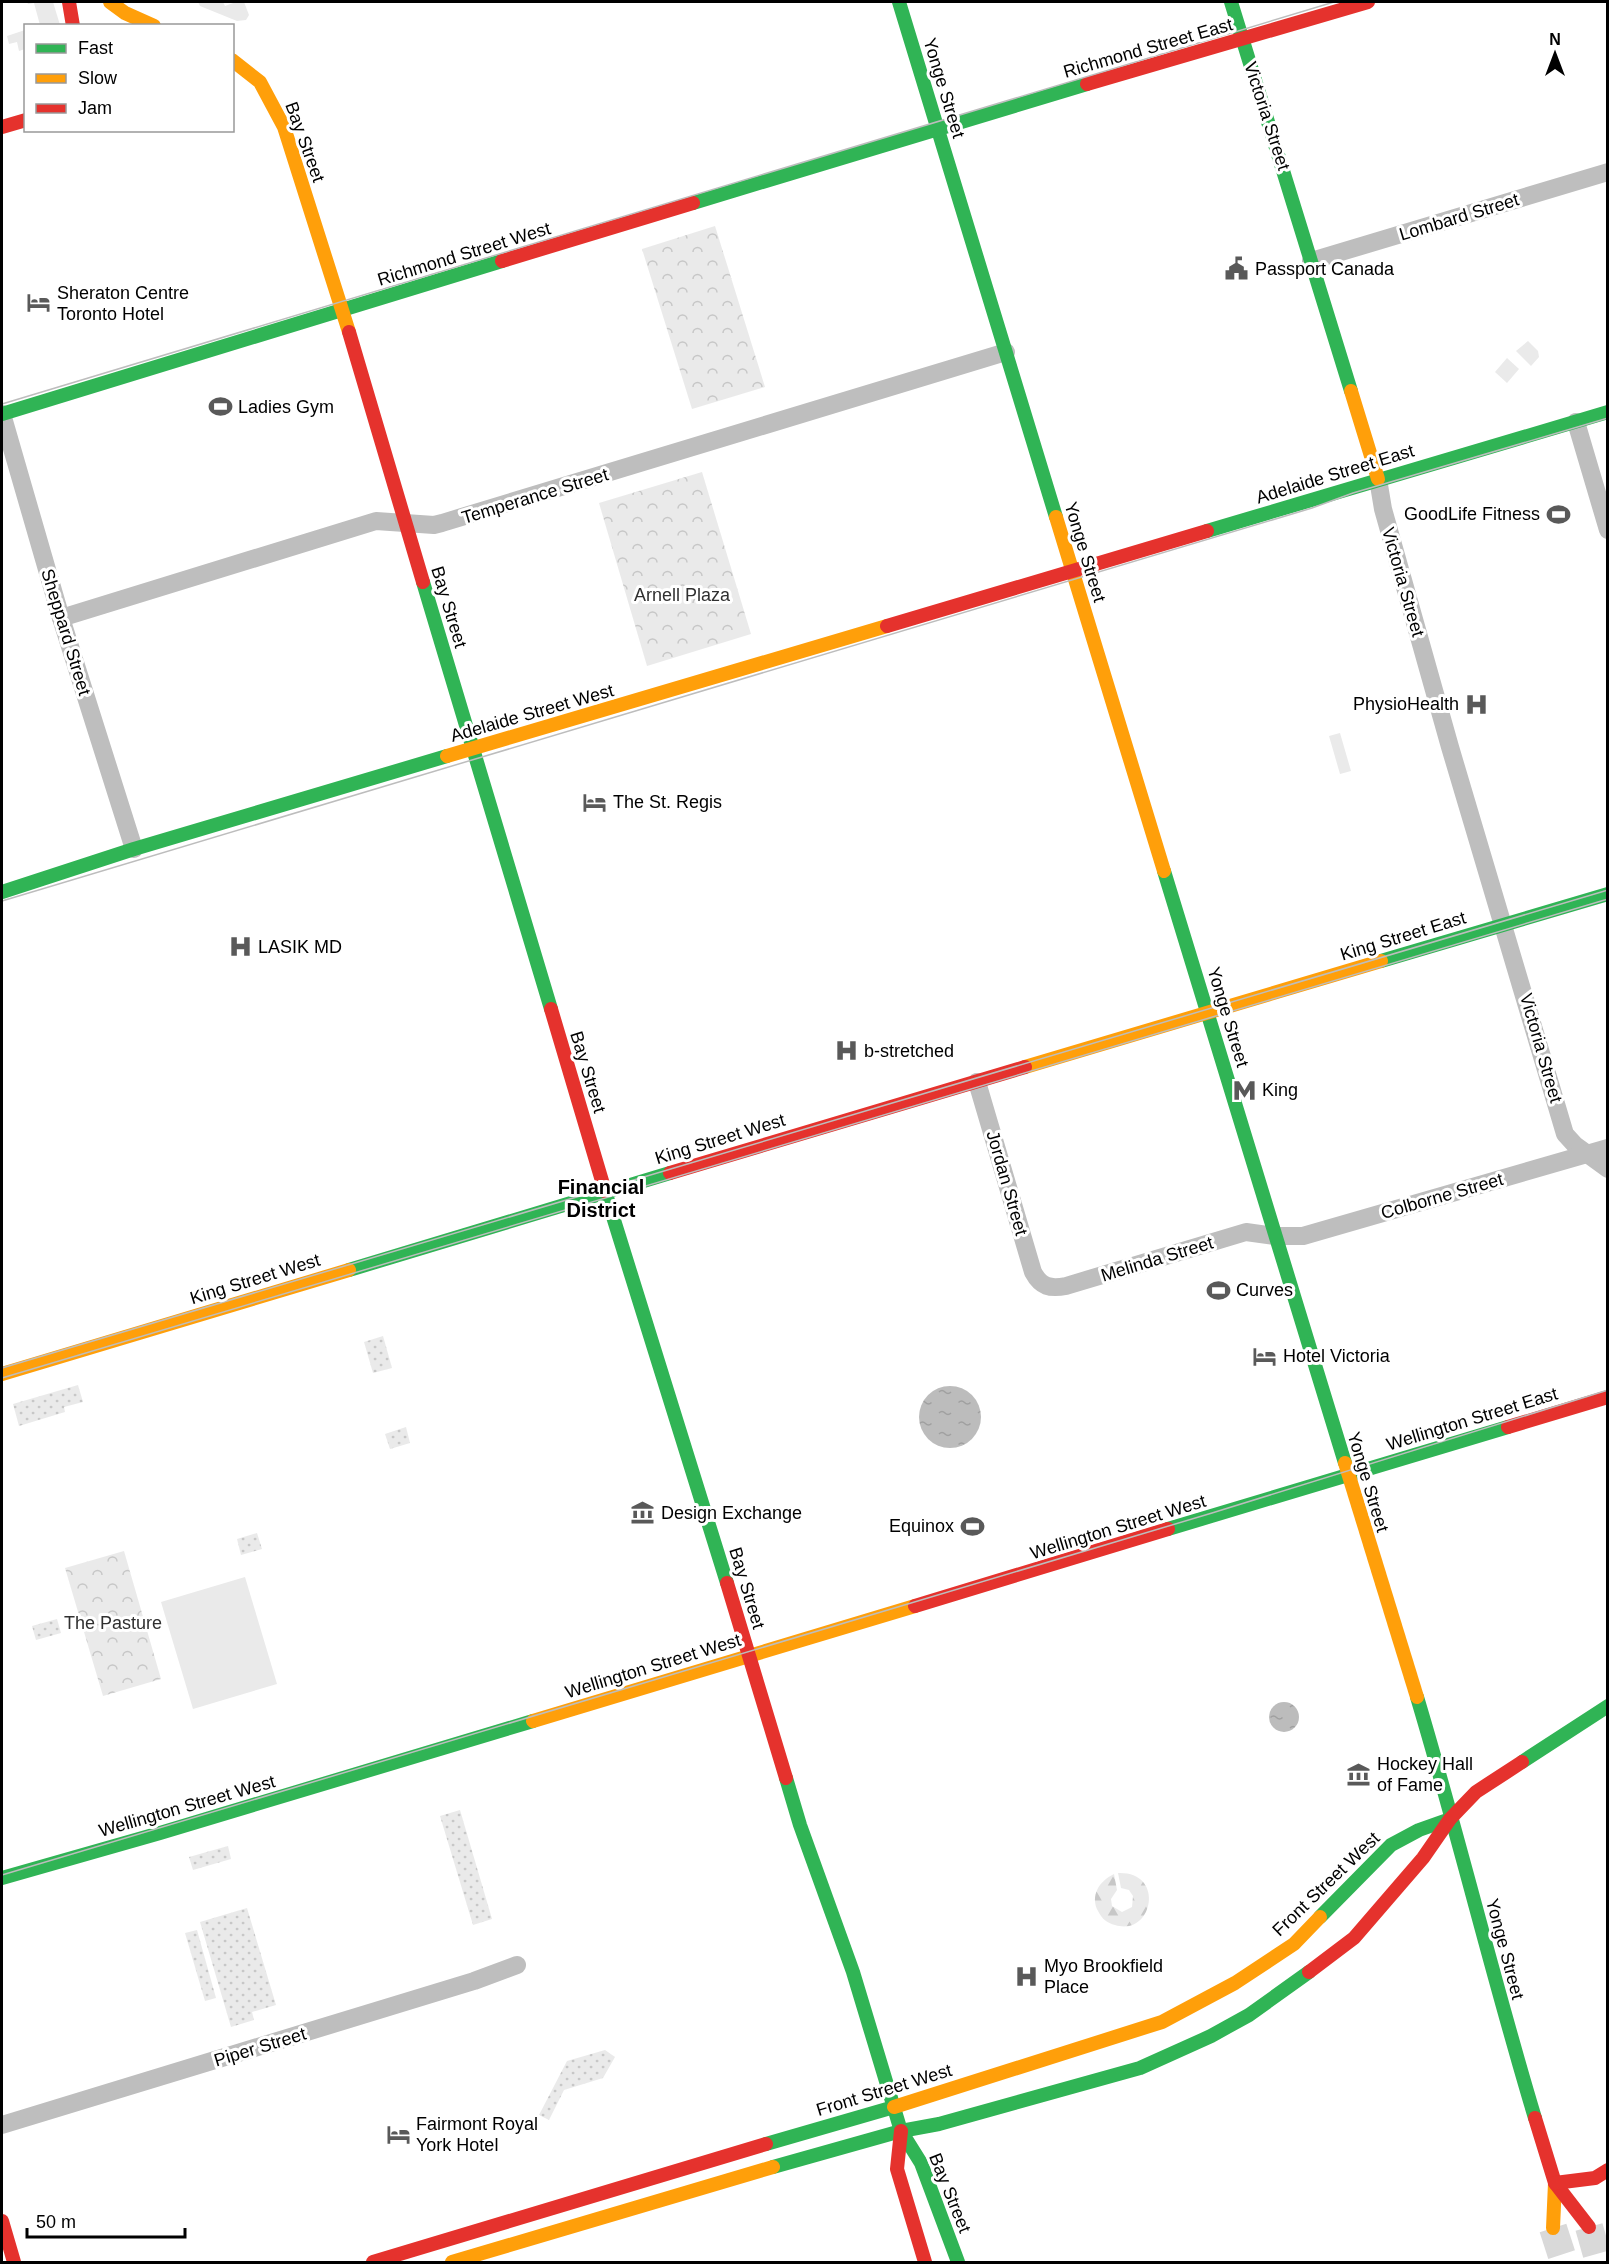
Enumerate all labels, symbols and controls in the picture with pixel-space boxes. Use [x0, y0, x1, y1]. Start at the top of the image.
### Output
street label: Richmond Street East [1061, 14, 1235, 82]
legend [24, 24, 234, 132]
north arrow [1525, 24, 1585, 84]
text: N [1549, 31, 1561, 48]
street label: Yonge Street [919, 36, 969, 140]
text: Fast [78, 38, 113, 58]
street label: Victoria Street [1240, 59, 1294, 173]
text: Slow [78, 68, 118, 88]
text: Jam [78, 98, 112, 118]
street label: Bay Street [281, 99, 329, 185]
street label: Lombard Street [1397, 189, 1521, 245]
street label: Richmond Street West [375, 218, 553, 290]
public building icon: Passport Canada [1224, 256, 1250, 282]
place label: Passport Canada [1255, 259, 1395, 279]
place label: Sheraton Centre Toronto Hotel [57, 283, 189, 324]
hotel icon: Sheraton Centre Toronto Hotel [26, 290, 52, 316]
sports icon: Ladies Gym [207, 394, 233, 420]
place label: Ladies Gym [238, 397, 334, 417]
street label: Adelaide Street East [1254, 440, 1416, 508]
street label: Temperance Street [459, 464, 611, 528]
street label: Yonge Street [1060, 500, 1110, 604]
sports icon: GoodLife Fitness [1545, 501, 1571, 527]
place label: GoodLife Fitness [1404, 504, 1540, 524]
street label: Victoria Street [1378, 525, 1428, 639]
street label: Bay Street [427, 564, 471, 650]
street label: Sheppard Street [37, 566, 95, 698]
park label: Arnell Plaza [634, 585, 731, 605]
street label: Adelaide Street West [448, 680, 616, 746]
hospital icon: PhysioHealth [1464, 691, 1490, 717]
place label: PhysioHealth [1353, 694, 1459, 714]
hotel icon: The St. Regis [582, 789, 608, 815]
place label: The St. Regis [613, 792, 722, 812]
street label: King Street East [1338, 907, 1468, 965]
hospital icon: LASIK MD [227, 934, 253, 960]
place label: LASIK MD [258, 937, 342, 957]
street label: Yonge Street [1203, 965, 1253, 1069]
street label: Victoria Street [1516, 991, 1566, 1105]
street label: Bay Street [566, 1029, 610, 1115]
hospital icon: b-stretched [833, 1038, 859, 1064]
place label: b-stretched [864, 1041, 954, 1061]
metro station icon: King [1231, 1077, 1257, 1103]
place label: King [1262, 1080, 1298, 1100]
street label: King Street West [653, 1110, 787, 1168]
street label: Jordan Street [982, 1128, 1032, 1238]
street label: Colborne Street [1379, 1169, 1505, 1223]
district label: Financial District [558, 1176, 644, 1221]
street label: Melinda Street [1099, 1232, 1215, 1286]
street label: King Street West [188, 1250, 322, 1308]
sports icon: Curves [1205, 1277, 1231, 1303]
place label: Curves [1236, 1280, 1293, 1300]
hotel icon: Hotel Victoria [1252, 1343, 1278, 1369]
place label: Hotel Victoria [1283, 1346, 1391, 1366]
street label: Wellington Street East [1384, 1383, 1560, 1455]
street label: Yonge Street [1343, 1430, 1393, 1534]
street label: Wellington Street West [1028, 1491, 1208, 1563]
museum icon: Design Exchange [630, 1500, 656, 1526]
place label: Design Exchange [661, 1503, 802, 1523]
sports icon: Equinox [959, 1513, 985, 1539]
place label: Equinox [889, 1516, 954, 1536]
street label: Bay Street [725, 1545, 769, 1631]
park label: The Pasture [64, 1613, 162, 1633]
street label: Wellington Street West [563, 1630, 743, 1702]
place label: Hockey Hall of Fame [1377, 1754, 1473, 1795]
museum icon: Hockey Hall of Fame [1346, 1761, 1372, 1787]
street label: Wellington Street West [97, 1771, 277, 1841]
street label: Front Street West [1268, 1828, 1384, 1940]
street label: Yonge Street [1482, 1896, 1528, 2002]
place label: Myo Brookfield Place [1044, 1956, 1163, 1997]
hospital icon: Myo Brookfield Place [1013, 1963, 1039, 1989]
street label: Piper Street [212, 2024, 308, 2070]
street label: Front Street West [814, 2060, 954, 2120]
place label: Fairmont Royal York Hotel [416, 2114, 538, 2155]
hotel icon: Fairmont Royal York Hotel [385, 2121, 411, 2147]
street label: Bay Street [925, 2150, 975, 2236]
scale bar [27, 2201, 184, 2239]
text: 50 m [36, 2212, 76, 2232]

